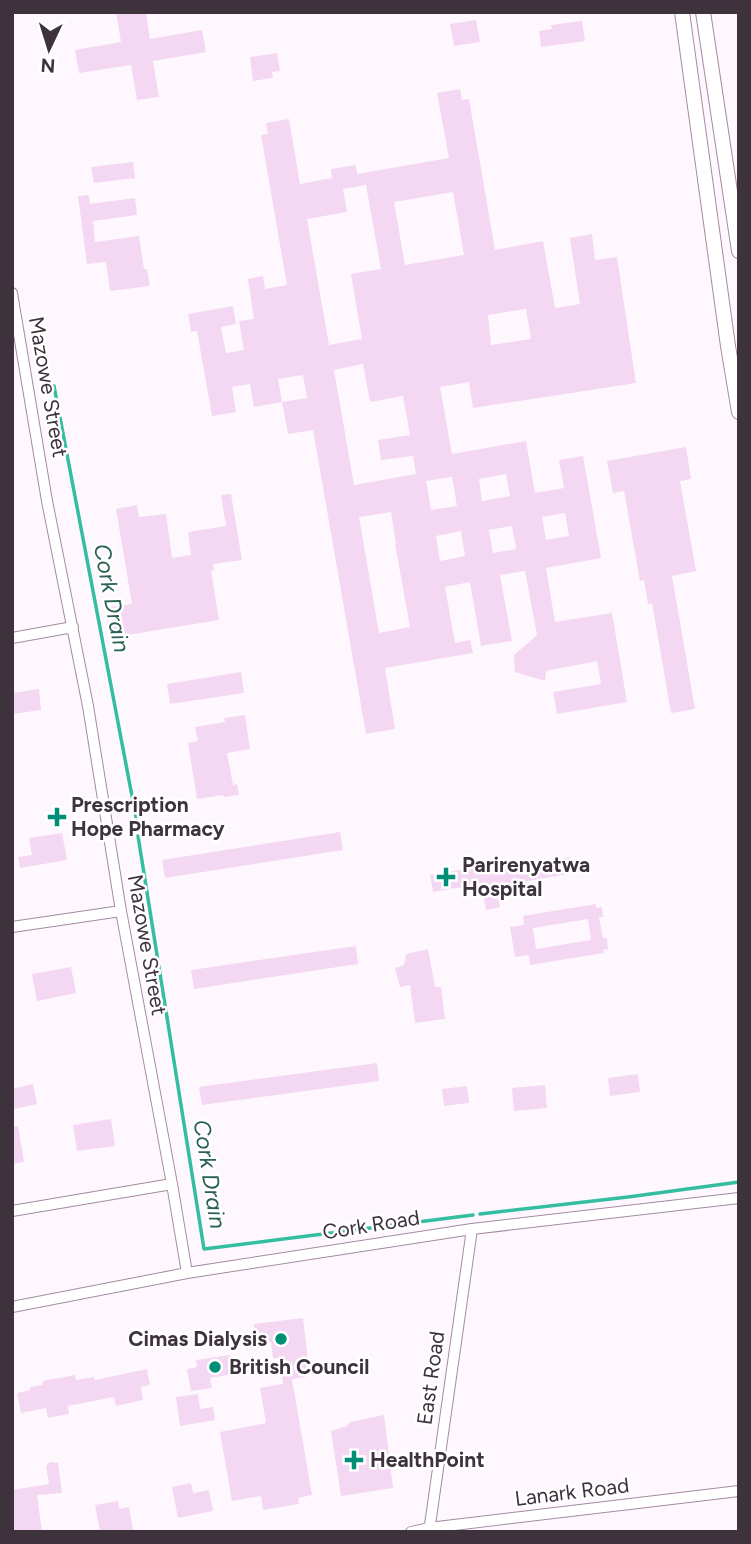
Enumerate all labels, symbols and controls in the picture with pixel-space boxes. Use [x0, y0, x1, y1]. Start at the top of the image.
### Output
north arrow [14, 14, 84, 84]
text: N [40, 53, 56, 77]
street label: Mazowe Street [24, 315, 73, 459]
water label: Cork Drain [88, 541, 136, 655]
place label: Prescription Hope Pharmacy [71, 792, 225, 841]
marker: Prescription Hope Pharmacy [49, 809, 65, 825]
place label: Parirenyatwa Hospital [462, 852, 590, 901]
marker: Parirenyatwa Hospital [436, 867, 456, 887]
street label: Mazowe Street [123, 873, 172, 1017]
water label: Cork Drain [188, 1118, 232, 1231]
street label: Cork Road [321, 1204, 421, 1245]
place label: Cimas Dialysis [128, 1326, 267, 1351]
street label: East Road [412, 1329, 449, 1426]
marker: Cimas Dialysis [273, 1331, 289, 1347]
place label: British Council [229, 1354, 369, 1379]
marker: British Council [207, 1359, 223, 1375]
place label: HealthPoint [370, 1447, 485, 1472]
marker: HealthPoint [344, 1450, 364, 1470]
street label: Lanark Road [513, 1472, 630, 1511]

